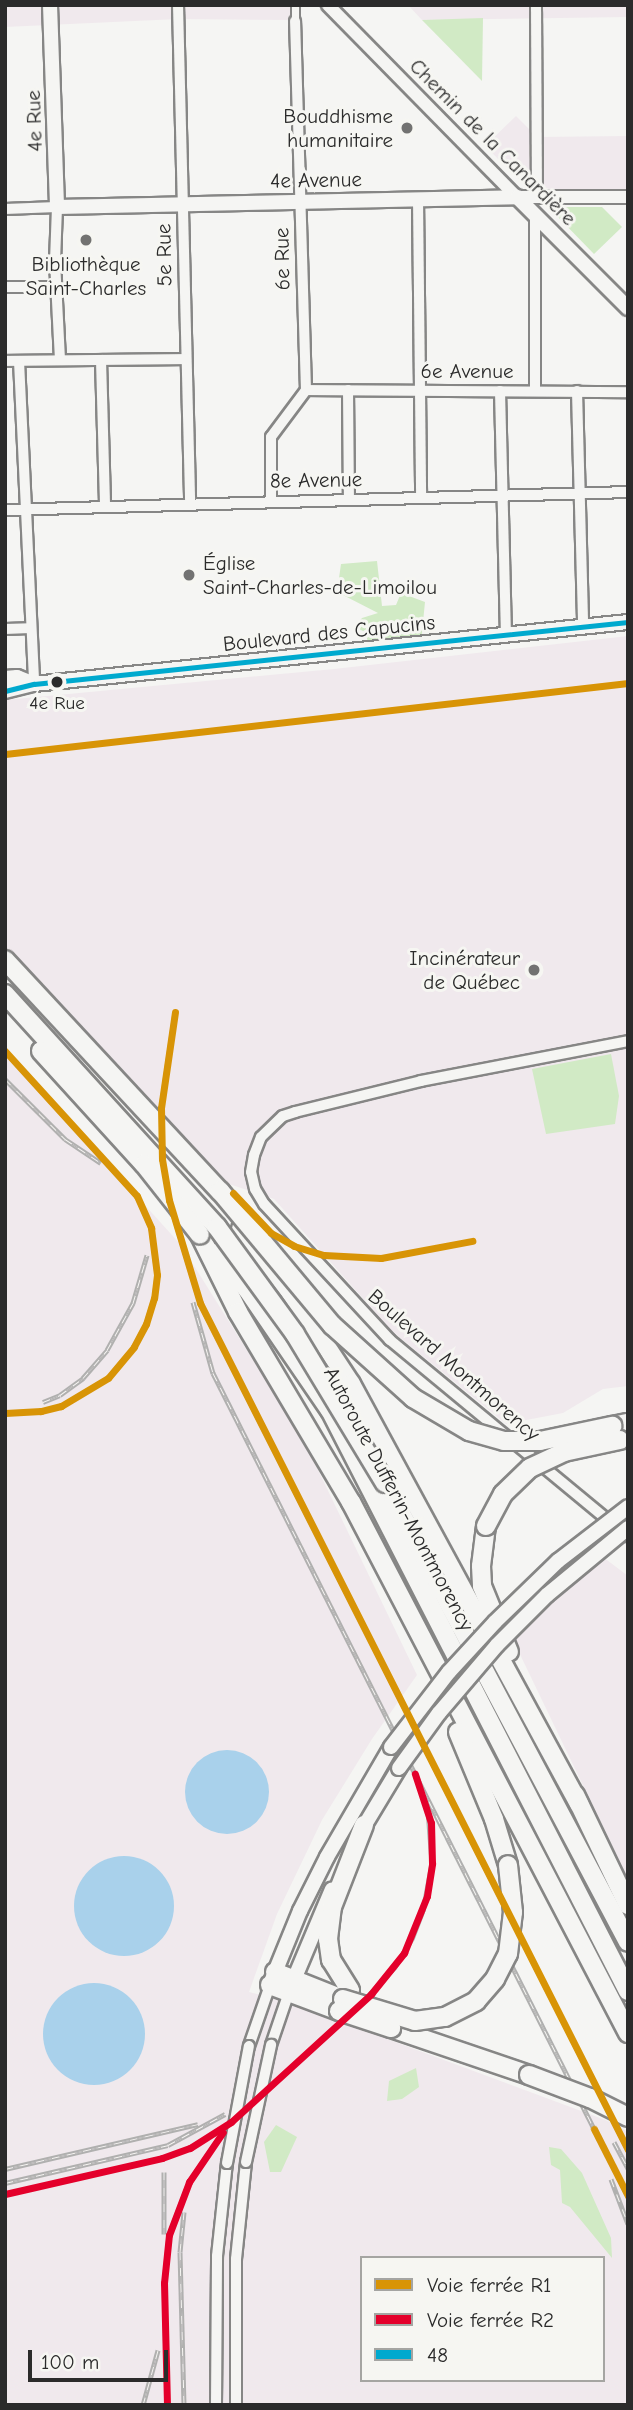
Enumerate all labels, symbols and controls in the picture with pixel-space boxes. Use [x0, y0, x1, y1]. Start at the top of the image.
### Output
street label: Chemin de la Canardière [404, 53, 582, 231]
street label: 4e Rue [20, 90, 48, 152]
place label: Bouddhisme humanitaire [283, 103, 393, 153]
marker: Bouddhisme humanitaire [399, 120, 415, 136]
street label: 4e Avenue [270, 167, 362, 193]
street label: 5e Rue [151, 223, 177, 287]
street label: 6e Rue [269, 227, 295, 291]
marker: Bibliothèque Saint-Charles [78, 232, 94, 248]
place label: Bibliothèque Saint-Charles [26, 251, 146, 301]
street label: 6e Avenue [421, 358, 513, 384]
street label: 8e Avenue [270, 467, 362, 493]
place label: Église Saint-Charles-de-Limoilou [203, 550, 437, 600]
marker: Église Saint-Charles-de-Limoilou [181, 567, 197, 583]
street label: Boulevard des Capucins [222, 609, 436, 657]
marker: 4e Rue [50, 675, 64, 689]
place label: 4e Rue [29, 693, 85, 715]
place label: Incinérateur de Québec [409, 945, 520, 995]
marker: Incinérateur de Québec [526, 962, 542, 978]
street label: Boulevard Montmorency [363, 1284, 545, 1446]
street label: Autoroute Dufferin-Montmorency [319, 1363, 479, 1635]
legend [360, 2256, 605, 2382]
text: Voie ferrée R1 [427, 2273, 551, 2297]
text: Voie ferrée R2 [427, 2308, 554, 2332]
scale bar [32, 2336, 172, 2380]
text: 48 [427, 2343, 448, 2367]
text: 100 m [41, 2350, 99, 2374]

